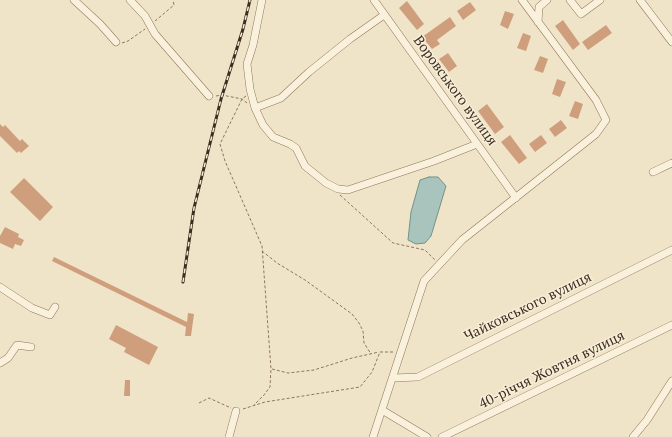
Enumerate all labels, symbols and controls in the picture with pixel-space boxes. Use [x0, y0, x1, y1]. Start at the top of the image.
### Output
street label: Воровського вулиця [410, 33, 500, 149]
street label: Чайковського вулиця [462, 269, 594, 345]
street label: 40-річчя Жовтня вулиця [476, 327, 628, 413]

